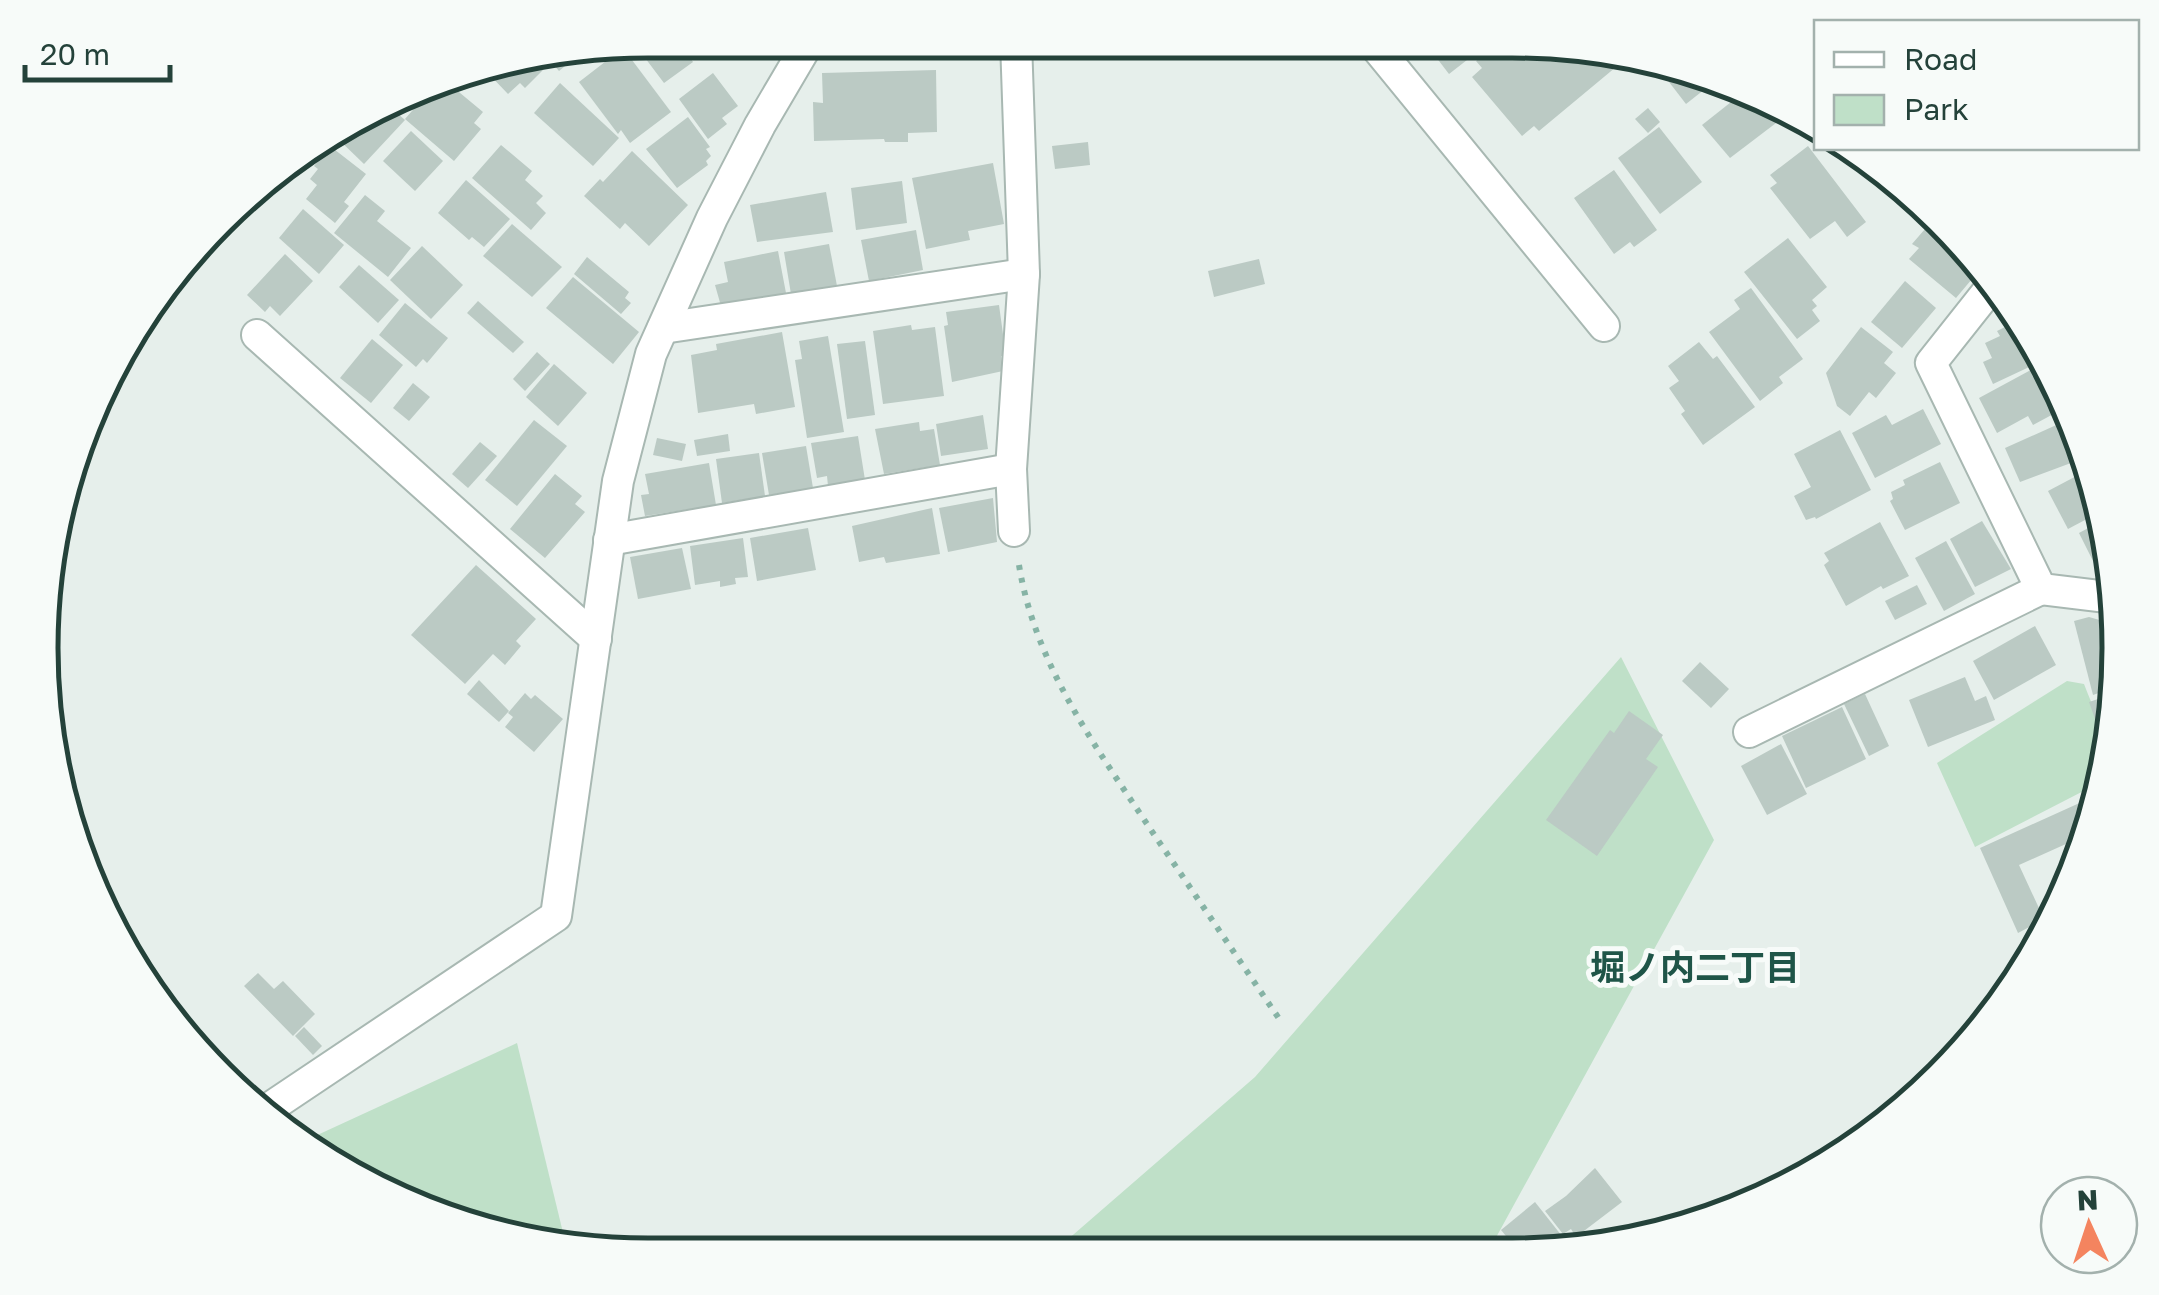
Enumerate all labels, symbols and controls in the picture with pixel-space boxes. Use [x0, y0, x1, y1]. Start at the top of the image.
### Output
scale bar [25, 20, 170, 82]
legend [1814, 20, 2139, 150]
text: 20 m [40, 36, 110, 72]
text: Road [1904, 41, 1978, 77]
text: Park [1904, 91, 1969, 127]
district label: 堀ノ内二丁目 [1590, 946, 1800, 988]
north arrow [2039, 1175, 2139, 1275]
text: N [2076, 1183, 2099, 1217]

